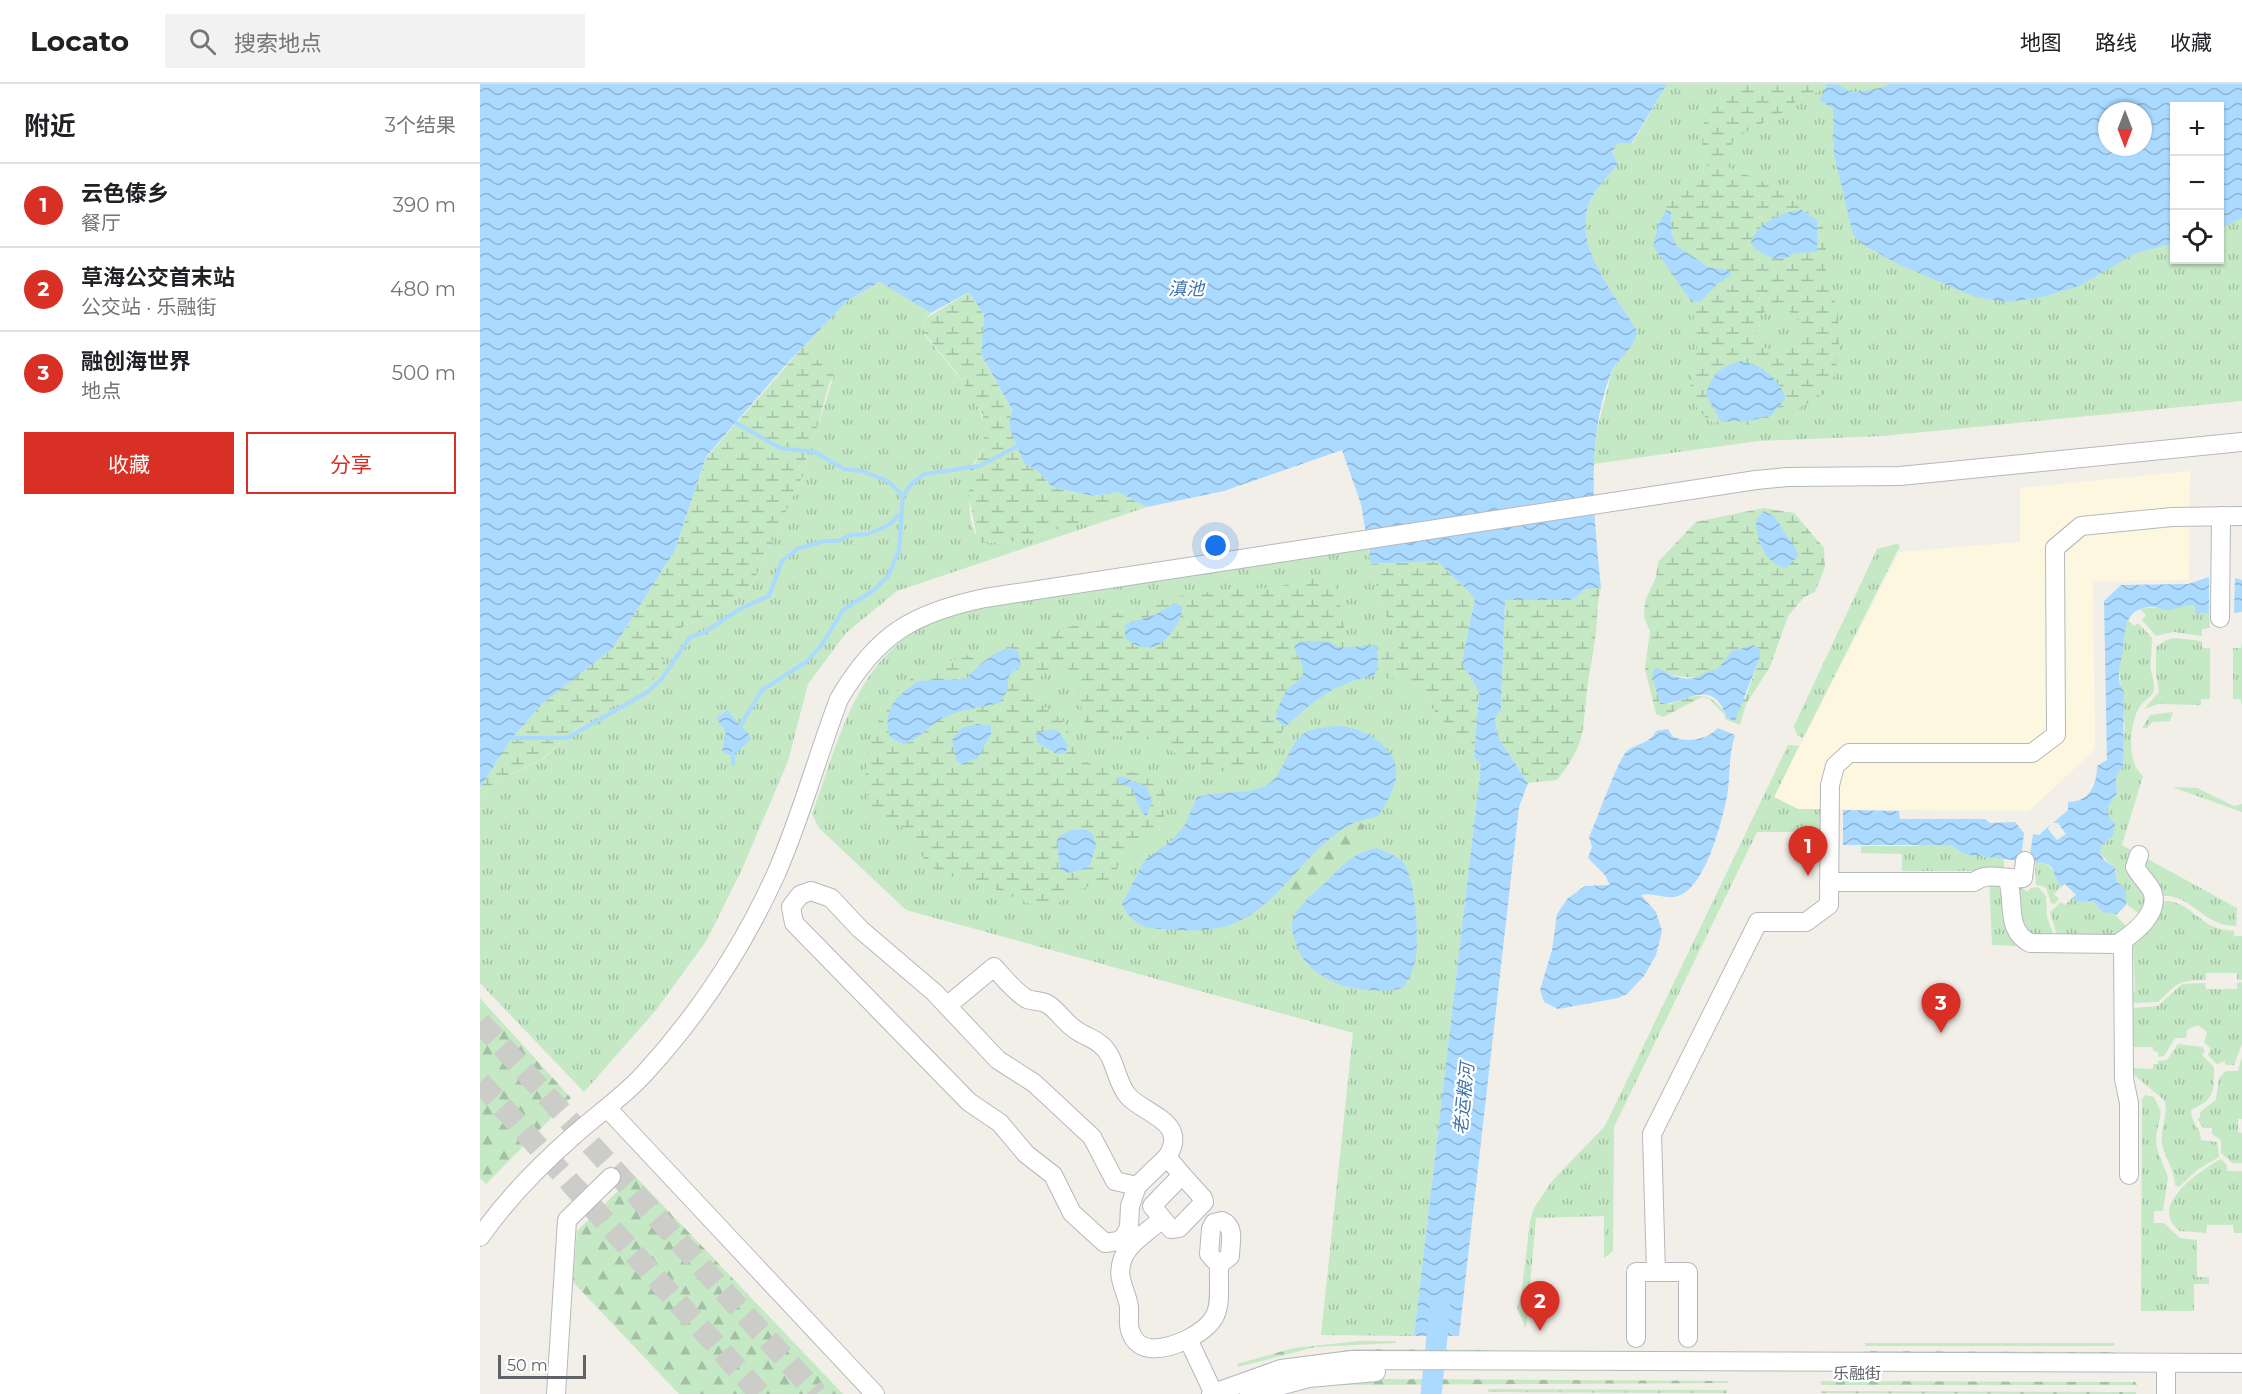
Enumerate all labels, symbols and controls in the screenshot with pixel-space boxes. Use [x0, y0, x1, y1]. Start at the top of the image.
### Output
search box [165, 14, 585, 68]
text: Locato [30, 24, 129, 58]
icon: search [186, 25, 219, 58]
text: 搜索地点 [234, 30, 322, 57]
text: 地图 [2020, 30, 2062, 55]
text: 路线 [2095, 30, 2137, 55]
text: 收藏 [2170, 30, 2212, 55]
north arrow [2098, 102, 2152, 156]
map controls [2170, 102, 2224, 264]
button: + [2170, 102, 2224, 156]
text: 附近 [24, 110, 76, 142]
text: 3个结果 [385, 113, 456, 137]
button: − [2170, 156, 2224, 210]
text: 云色傣乡 [81, 180, 169, 207]
text: 1 [40, 193, 47, 217]
text: 390 m [393, 193, 456, 217]
button: locate [2170, 210, 2224, 264]
text: 餐厅 [81, 211, 121, 235]
text: 草海公交首末站 [81, 264, 235, 291]
text: 2 [38, 277, 49, 301]
text: 480 m [390, 277, 456, 301]
water label: 滇池 [1168, 278, 1206, 300]
text: 公交站 · 乐融街 [81, 295, 217, 319]
text: 融创海世界 [81, 348, 191, 375]
text: 3 [38, 361, 49, 385]
text: 500 m [392, 361, 456, 385]
text: 地点 [81, 379, 121, 403]
button: 收藏 [24, 432, 234, 494]
button: 分享 [246, 432, 456, 494]
your location [1201, 531, 1230, 560]
pin: 1 [1788, 826, 1828, 876]
pin: 3 [1922, 984, 1960, 1033]
water label: 老运粮河 [1449, 1059, 1479, 1136]
pin: 2 [1520, 1282, 1560, 1331]
scale bar [498, 1352, 586, 1380]
text: 50 m [507, 1356, 548, 1375]
street label: 乐融街 [1833, 1364, 1881, 1383]

